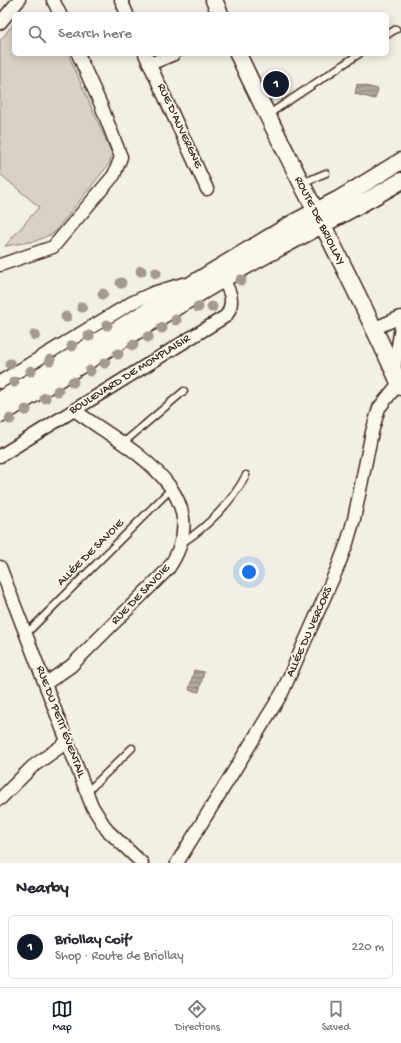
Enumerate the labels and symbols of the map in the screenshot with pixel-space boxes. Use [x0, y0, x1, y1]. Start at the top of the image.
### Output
pin: 1 [263, 69, 289, 99]
street label: RUE D'AUVERGNE [153, 81, 205, 171]
street label: ROUTE DE BRIOLLAY [291, 174, 348, 268]
street label: BOULEVARD DE MONPLAISIR [66, 332, 194, 419]
street label: ALLÉE DE SAVOIE [55, 516, 128, 589]
street label: RUE DE SAVOIE [109, 562, 174, 628]
your location [239, 562, 259, 582]
street label: ALLÉE DU VERCORS [284, 584, 336, 679]
street label: RUE DU PETIT ÉVENTAIL [32, 664, 88, 780]

